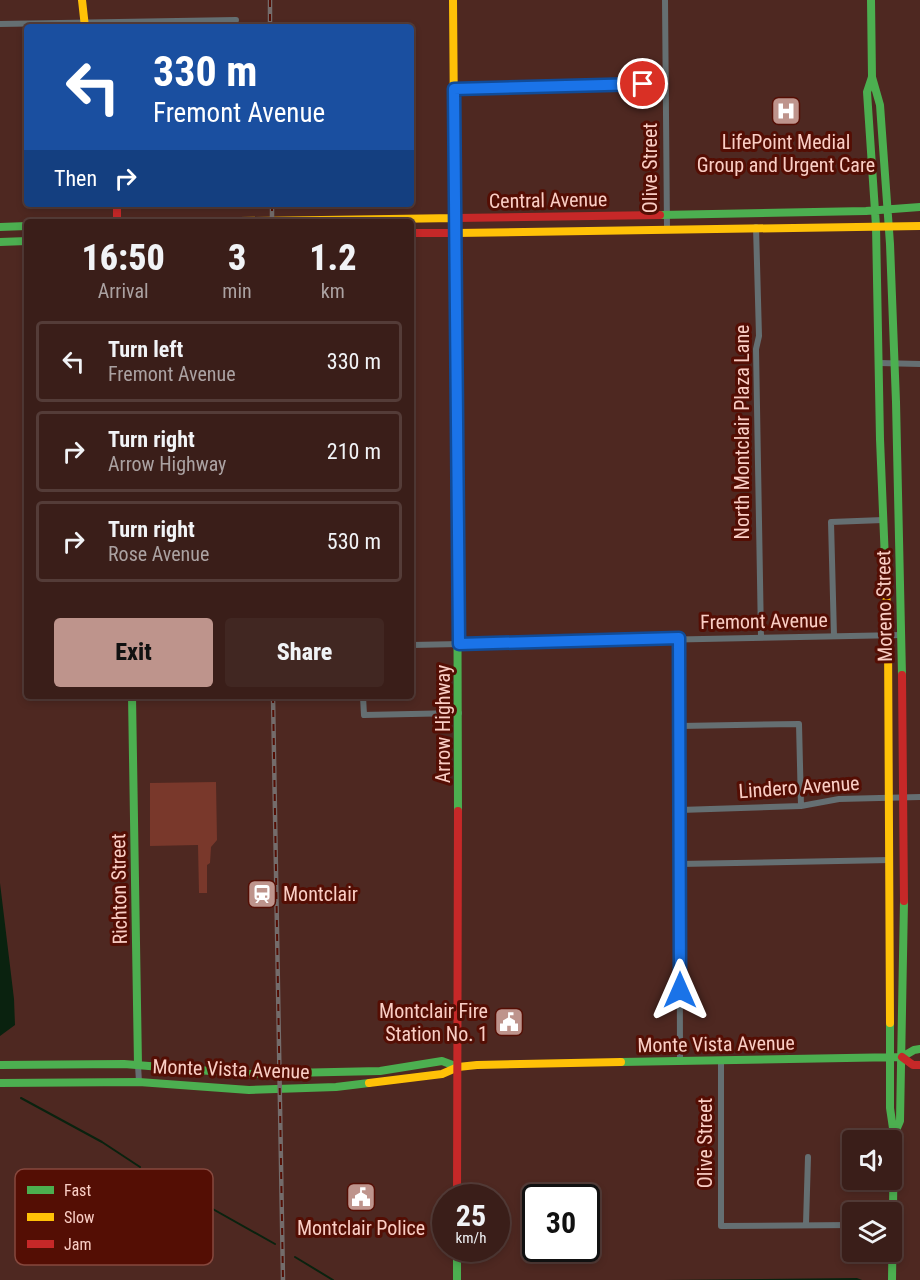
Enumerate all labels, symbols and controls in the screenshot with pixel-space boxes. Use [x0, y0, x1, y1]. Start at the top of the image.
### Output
text: 330 m [153, 47, 258, 96]
icon: left [54, 48, 132, 126]
pin [617, 58, 668, 109]
icon: arrive [626, 67, 659, 100]
hospital icon: LifePoint Medial Group and Urgent Care [770, 95, 802, 127]
text: Fremont Avenue [153, 97, 325, 129]
street label: Olive Street [638, 123, 662, 213]
place label: LifePoint Medial Group and Urgent Care [697, 130, 875, 177]
icon: right [109, 162, 142, 195]
text: Then [54, 166, 97, 191]
street label: Central Avenue [489, 187, 607, 213]
text: 16:50 [82, 237, 165, 279]
text: 3 [228, 237, 246, 279]
text: 1.2 [309, 237, 357, 279]
text: Arrival [98, 279, 149, 303]
text: min [222, 279, 252, 303]
text: km [321, 279, 345, 303]
street label: North Montclair Plaza Lane [730, 325, 754, 539]
text: Turn left [108, 337, 183, 362]
icon: left [57, 345, 90, 378]
text: 330 m [327, 349, 381, 374]
text: Fremont Avenue [108, 362, 236, 386]
text: Turn right [108, 427, 195, 452]
icon: right [57, 435, 90, 468]
text: 210 m [327, 439, 381, 464]
text: Arrow Highway [108, 452, 226, 476]
text: Turn right [108, 517, 195, 542]
icon: right [57, 525, 90, 558]
text: 530 m [327, 529, 381, 554]
text: Rose Avenue [108, 542, 209, 566]
street label: Moreno Street [871, 550, 897, 662]
street label: Fremont Avenue [700, 608, 828, 634]
button: Exit [54, 618, 213, 687]
button: Share [225, 618, 384, 687]
street label: Arrow Highway [431, 665, 455, 783]
street label: Lindero Avenue [738, 771, 860, 803]
street label: Richton Street [106, 833, 132, 945]
station icon: Montclair [246, 878, 278, 910]
place label: Montclair [283, 882, 358, 906]
position arrow [648, 958, 712, 1022]
place label: Montclair Fire Station No. 1 [379, 999, 488, 1046]
public building icon: Montclair Fire Station No. 1 [493, 1006, 525, 1038]
street label: Monte Vista Avenue [637, 1031, 795, 1057]
street label: Monte Vista Avenue [152, 1054, 310, 1084]
street label: Olive Street [693, 1098, 717, 1188]
map controls [842, 1130, 902, 1262]
button: sound [842, 1130, 902, 1190]
legend [15, 1169, 213, 1265]
text: Fast [64, 1181, 91, 1200]
public building icon: Montclair Police [345, 1181, 377, 1213]
speed limit sign: 30 [522, 1184, 600, 1262]
text: 25 [456, 1198, 486, 1233]
button: layers [842, 1202, 902, 1262]
text: Slow [64, 1208, 94, 1227]
place label: Montclair Police [297, 1216, 425, 1240]
text: km/h [456, 1229, 486, 1247]
text: Jam [64, 1235, 91, 1254]

